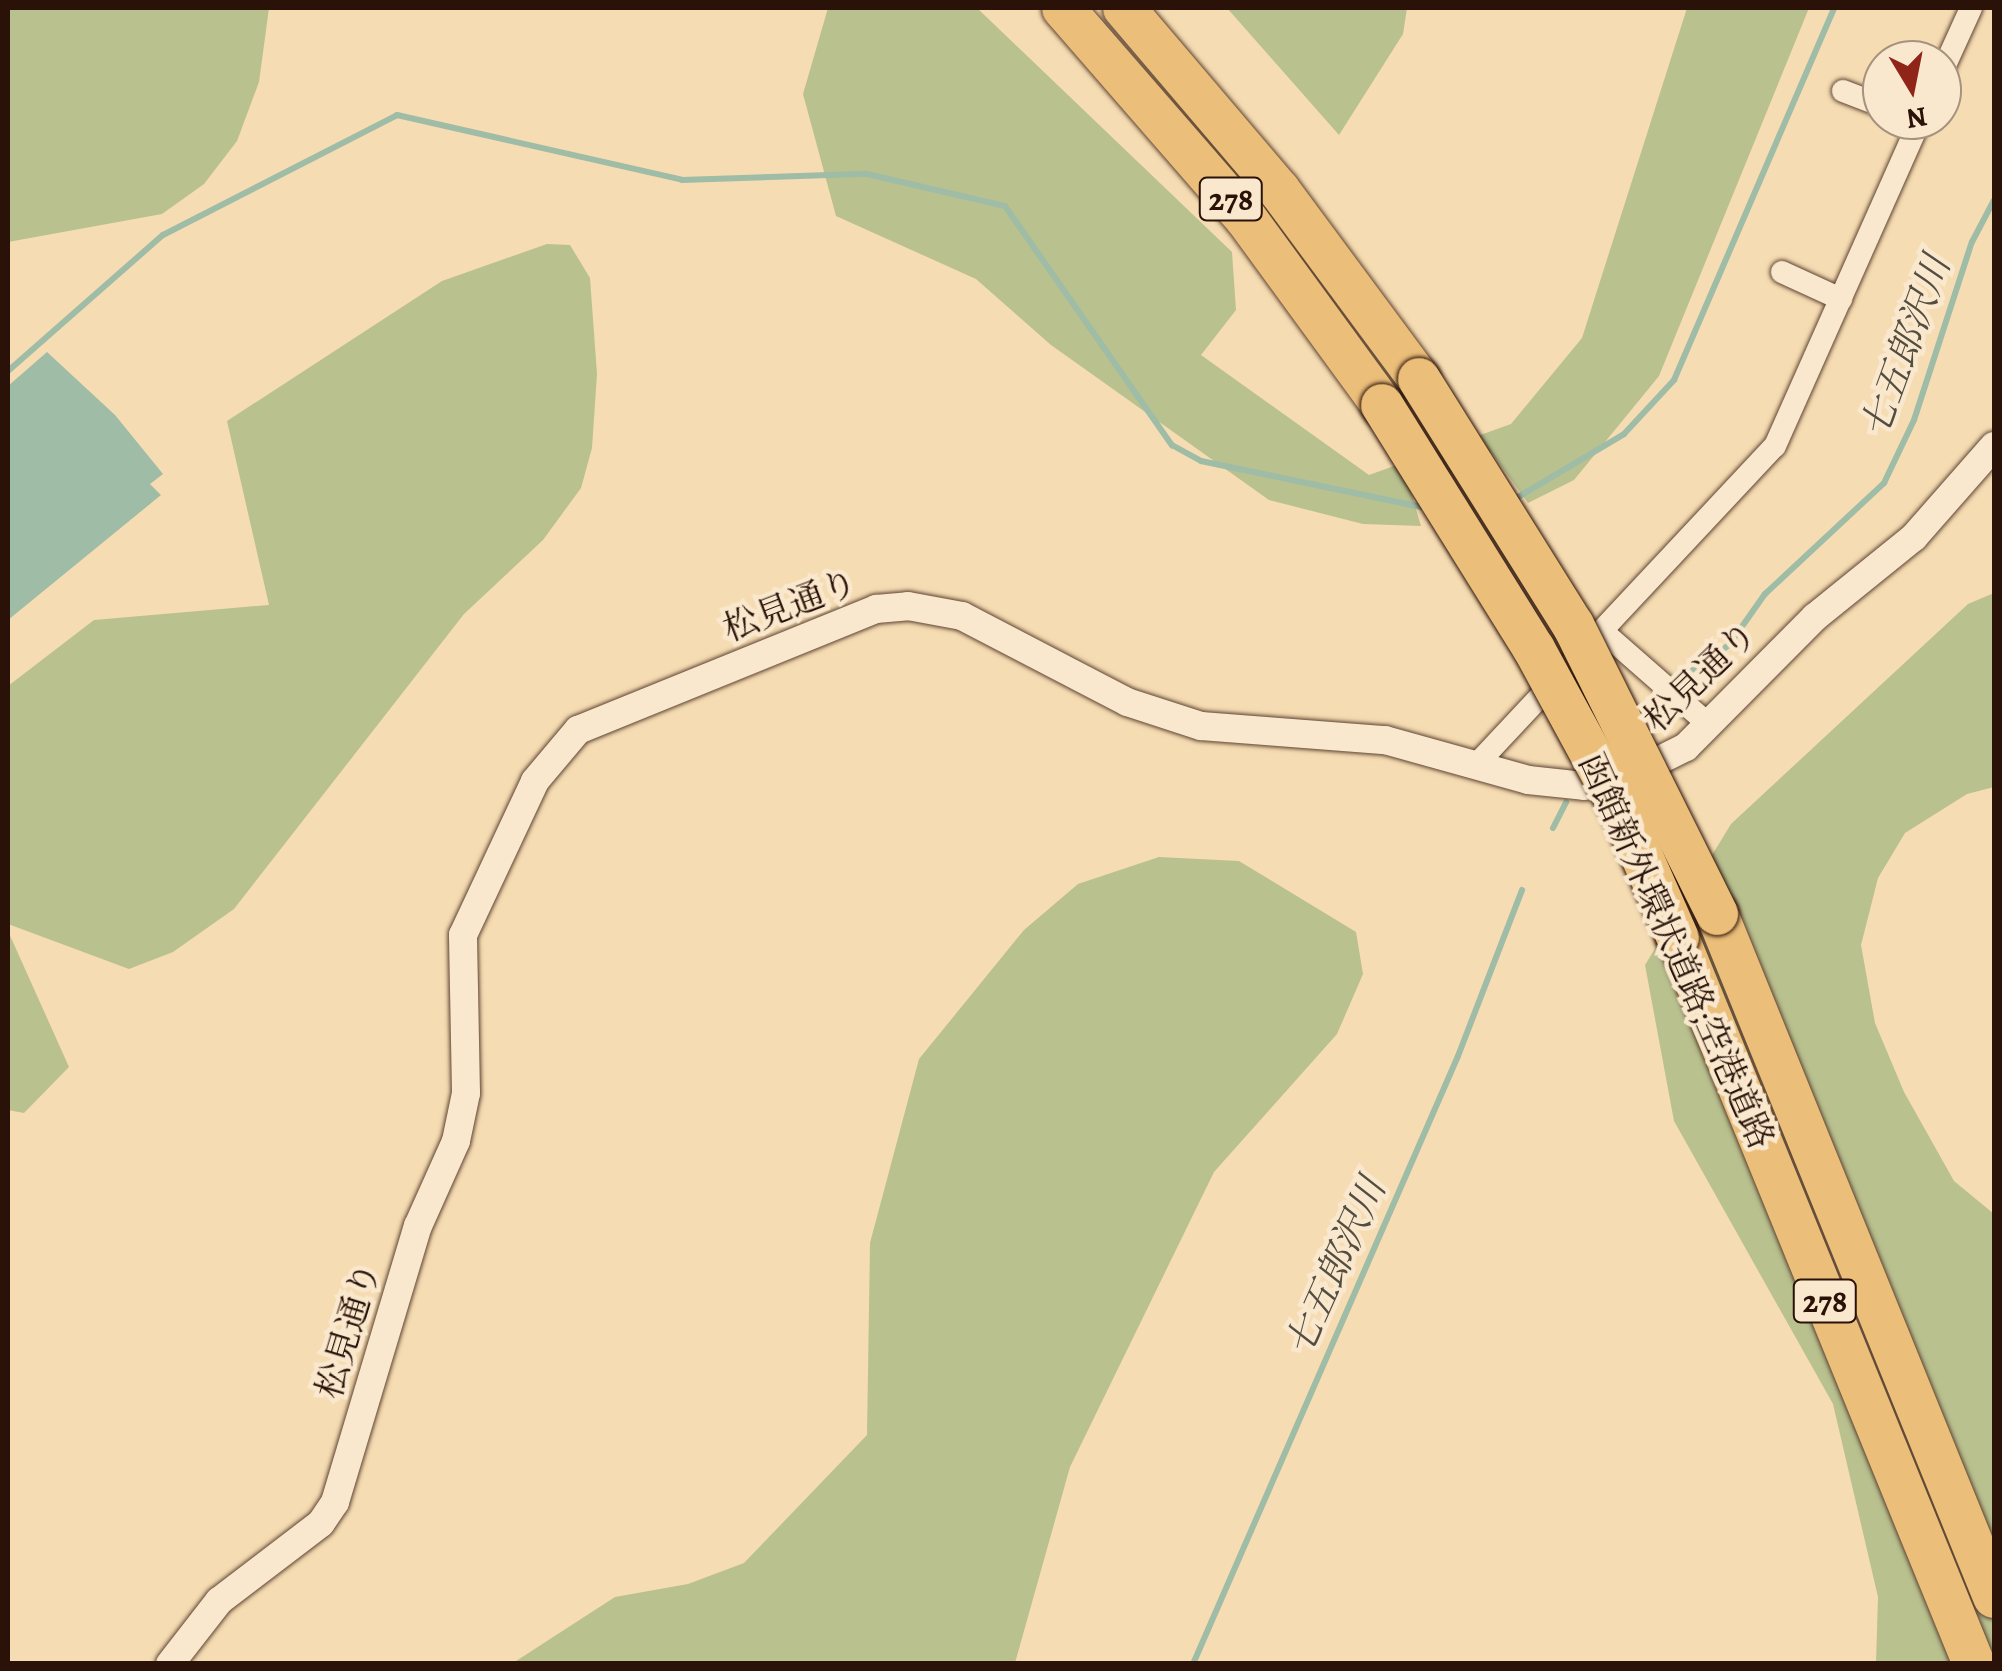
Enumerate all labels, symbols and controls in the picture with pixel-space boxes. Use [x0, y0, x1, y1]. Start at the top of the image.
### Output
north arrow [1862, 40, 1962, 140]
text: N [1904, 97, 1930, 138]
road number: 278 [1198, 172, 1264, 226]
water label: 七五郎沢川 [1852, 250, 1960, 444]
street label: 松見通り [717, 560, 863, 650]
street label: 松見通り [1635, 612, 1765, 740]
street label: 函館新外環状道路;空港道路 [1571, 747, 1783, 1155]
water label: 七五郎沢川 [1277, 1171, 1395, 1363]
street label: 松見通り [307, 1257, 389, 1403]
road number: 278 [1792, 1274, 1858, 1328]

